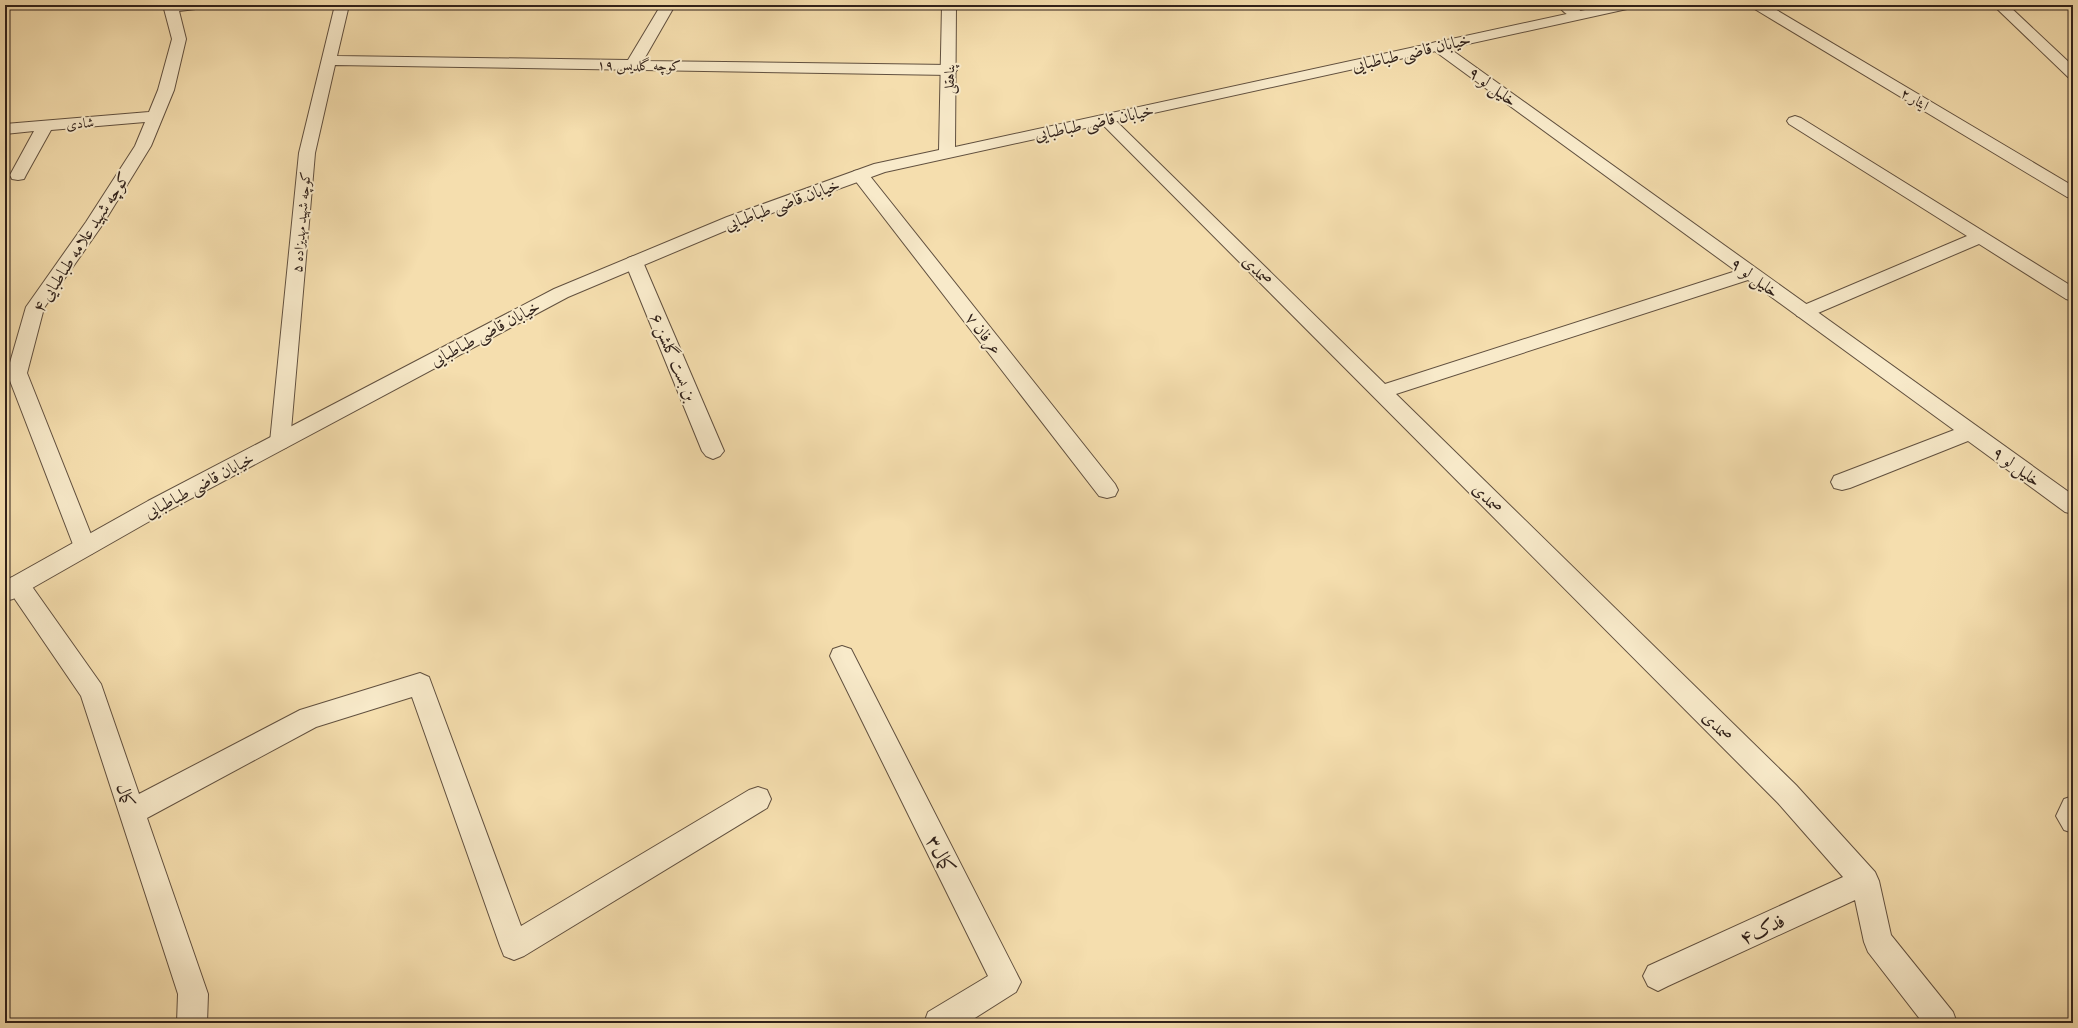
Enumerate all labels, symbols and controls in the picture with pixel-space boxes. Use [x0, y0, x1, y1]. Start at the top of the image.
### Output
street label: خیابان قاضی طباطبایی [1350, 29, 1473, 78]
street label: کوچه گلدیس ۱۹ [597, 56, 681, 76]
street label: خلیل لو ۹ [1464, 62, 1521, 112]
street label: پناهقلی [941, 64, 960, 94]
street label: ایثار ۲ [1898, 85, 1932, 114]
street label: خیابان قاضی طباطبایی [1033, 100, 1156, 147]
street label: شادی [65, 114, 95, 133]
street label: کوچه شهید علامه طباطبایی ۴ [28, 168, 135, 317]
street label: کوچه شهید مهدیزاده ۵ [289, 171, 315, 273]
street label: خیابان قاضی طباطبایی [722, 174, 843, 237]
street label: صمدی [1238, 251, 1277, 290]
street label: خلیل لو ۹ [1726, 253, 1783, 303]
street label: خیابان قاضی طباطبایی [427, 296, 545, 373]
street label: عرفان ۷ [960, 308, 1007, 359]
street label: بن بست گلشن ۶ [645, 310, 702, 405]
street label: خلیل لو ۹ [1988, 442, 2045, 492]
street label: خیابان قاضی طباطبایی [141, 448, 259, 525]
street label: صمدی [1468, 479, 1507, 518]
street label: صمدی [1698, 707, 1737, 746]
street label: کمال [112, 781, 139, 810]
street label: کمال۳ [920, 831, 961, 878]
street label: فدک۴ [1736, 908, 1789, 951]

